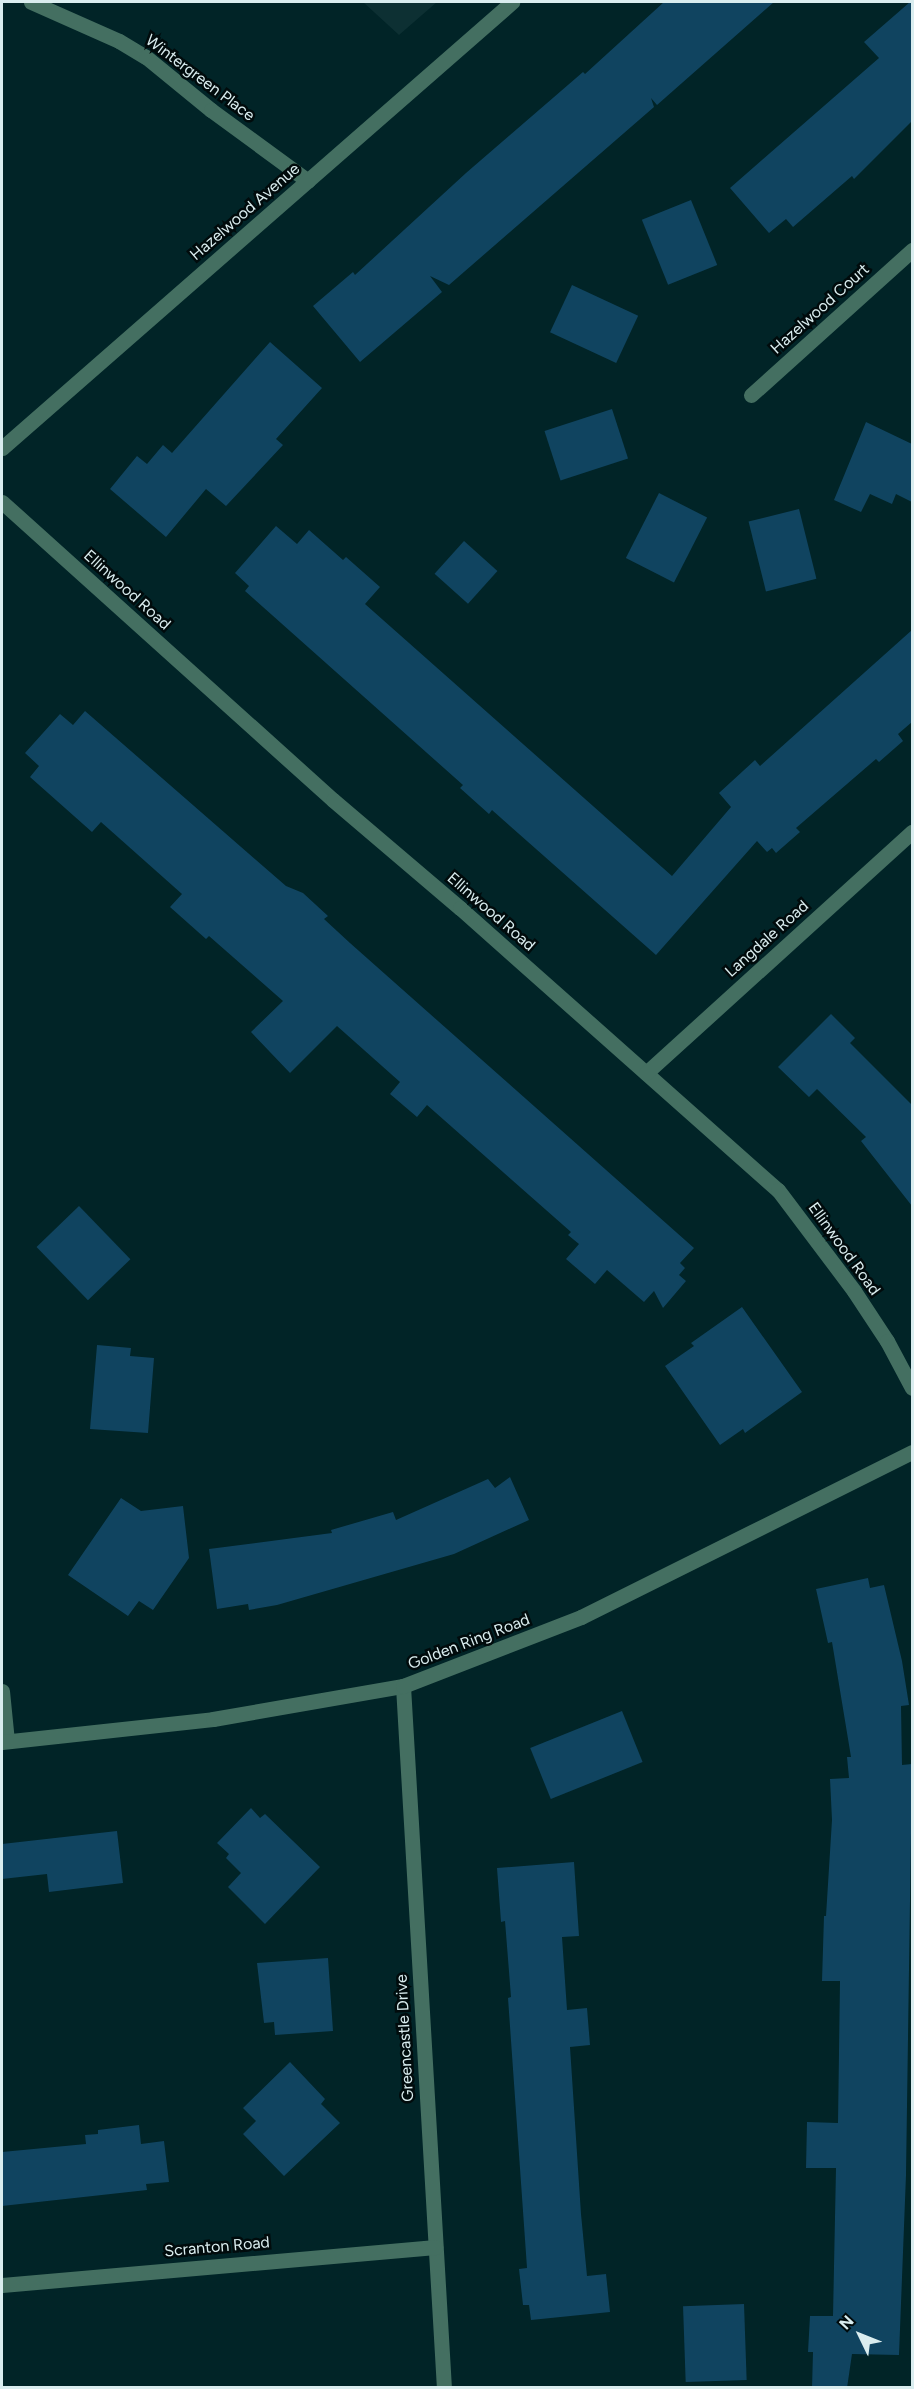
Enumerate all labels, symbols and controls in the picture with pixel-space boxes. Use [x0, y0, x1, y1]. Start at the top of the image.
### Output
street label: Wintergreen Place [142, 31, 258, 125]
street label: Hazelwood Avenue [186, 159, 304, 265]
street label: Hazelwood Court [767, 260, 873, 358]
street label: Ellinwood Road [80, 546, 174, 634]
street label: Ellinwood Road [443, 869, 539, 955]
street label: Langdale Road [721, 897, 813, 981]
street label: Ellinwood Road [804, 1199, 884, 1299]
street label: Golden Ring Road [405, 1610, 533, 1674]
street label: Greencastle Drive [392, 1974, 418, 2102]
street label: Scranton Road [163, 2233, 271, 2261]
north arrow [830, 2305, 890, 2365]
text: N [835, 2311, 858, 2333]

